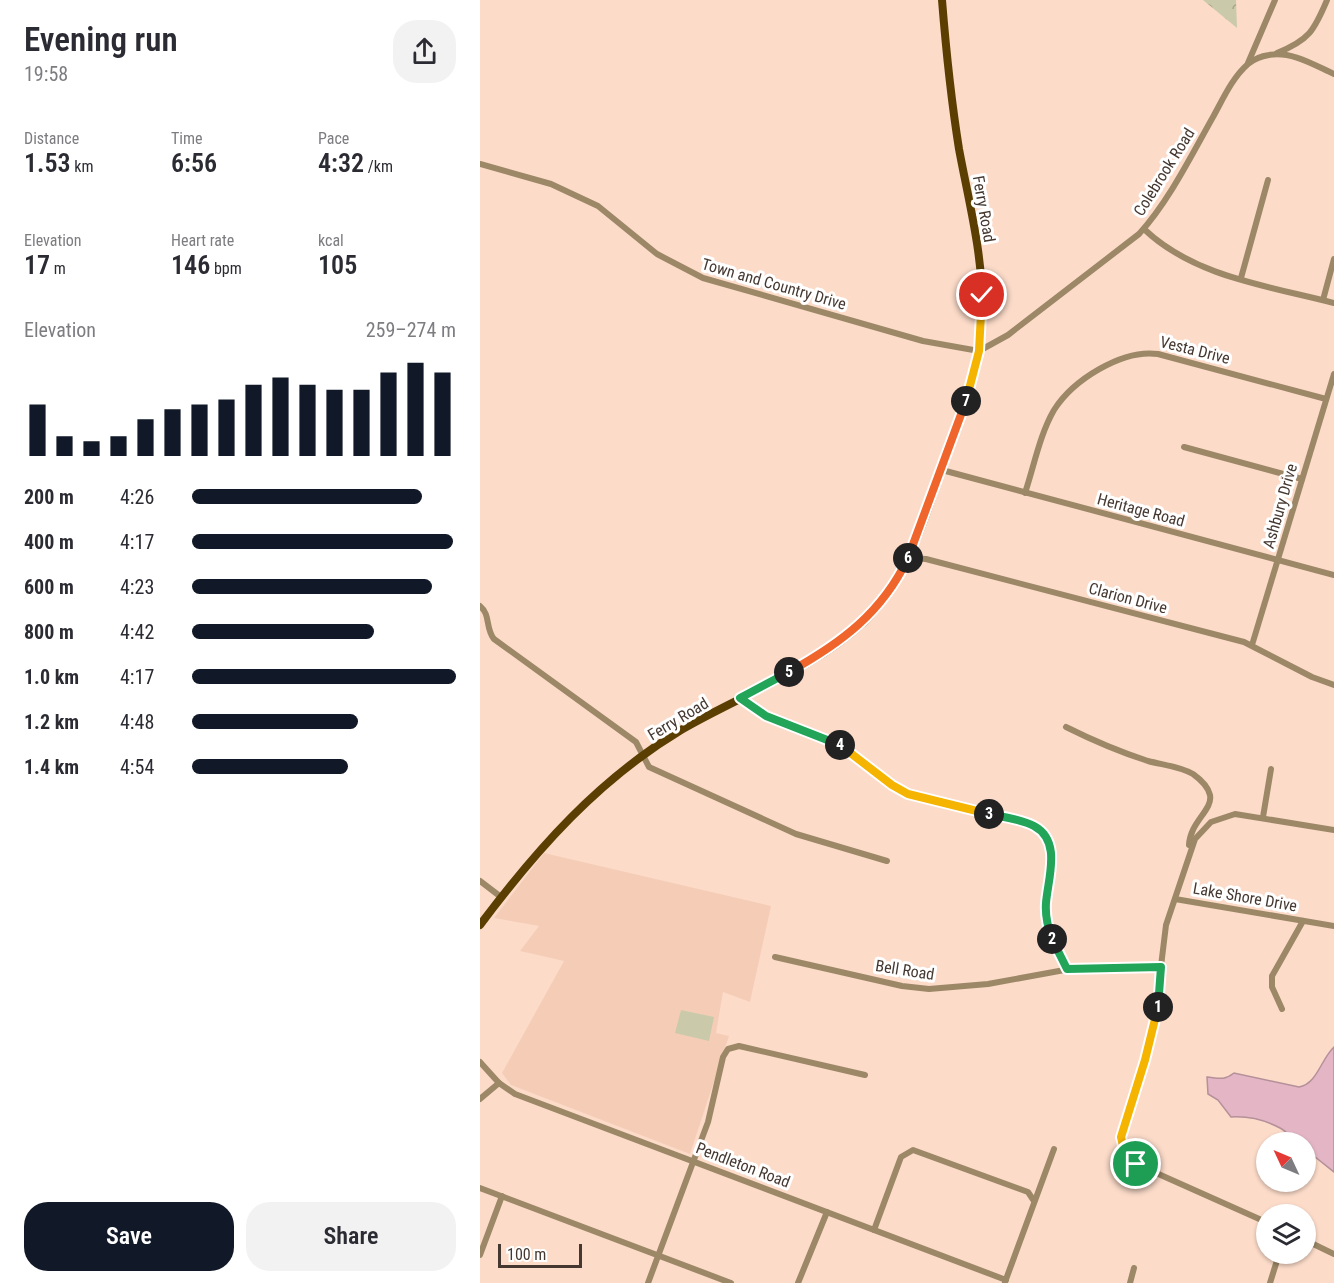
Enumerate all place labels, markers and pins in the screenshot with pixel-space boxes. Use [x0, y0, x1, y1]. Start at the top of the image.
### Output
pin [956, 269, 1007, 320]
pin: 7 [951, 386, 981, 416]
pin: 6 [893, 543, 923, 573]
pin: 5 [774, 657, 804, 687]
pin: 4 [825, 730, 855, 760]
pin: 3 [974, 799, 1004, 829]
pin: 2 [1037, 924, 1067, 954]
pin: 1 [1143, 992, 1173, 1022]
pin [1110, 1138, 1161, 1189]

